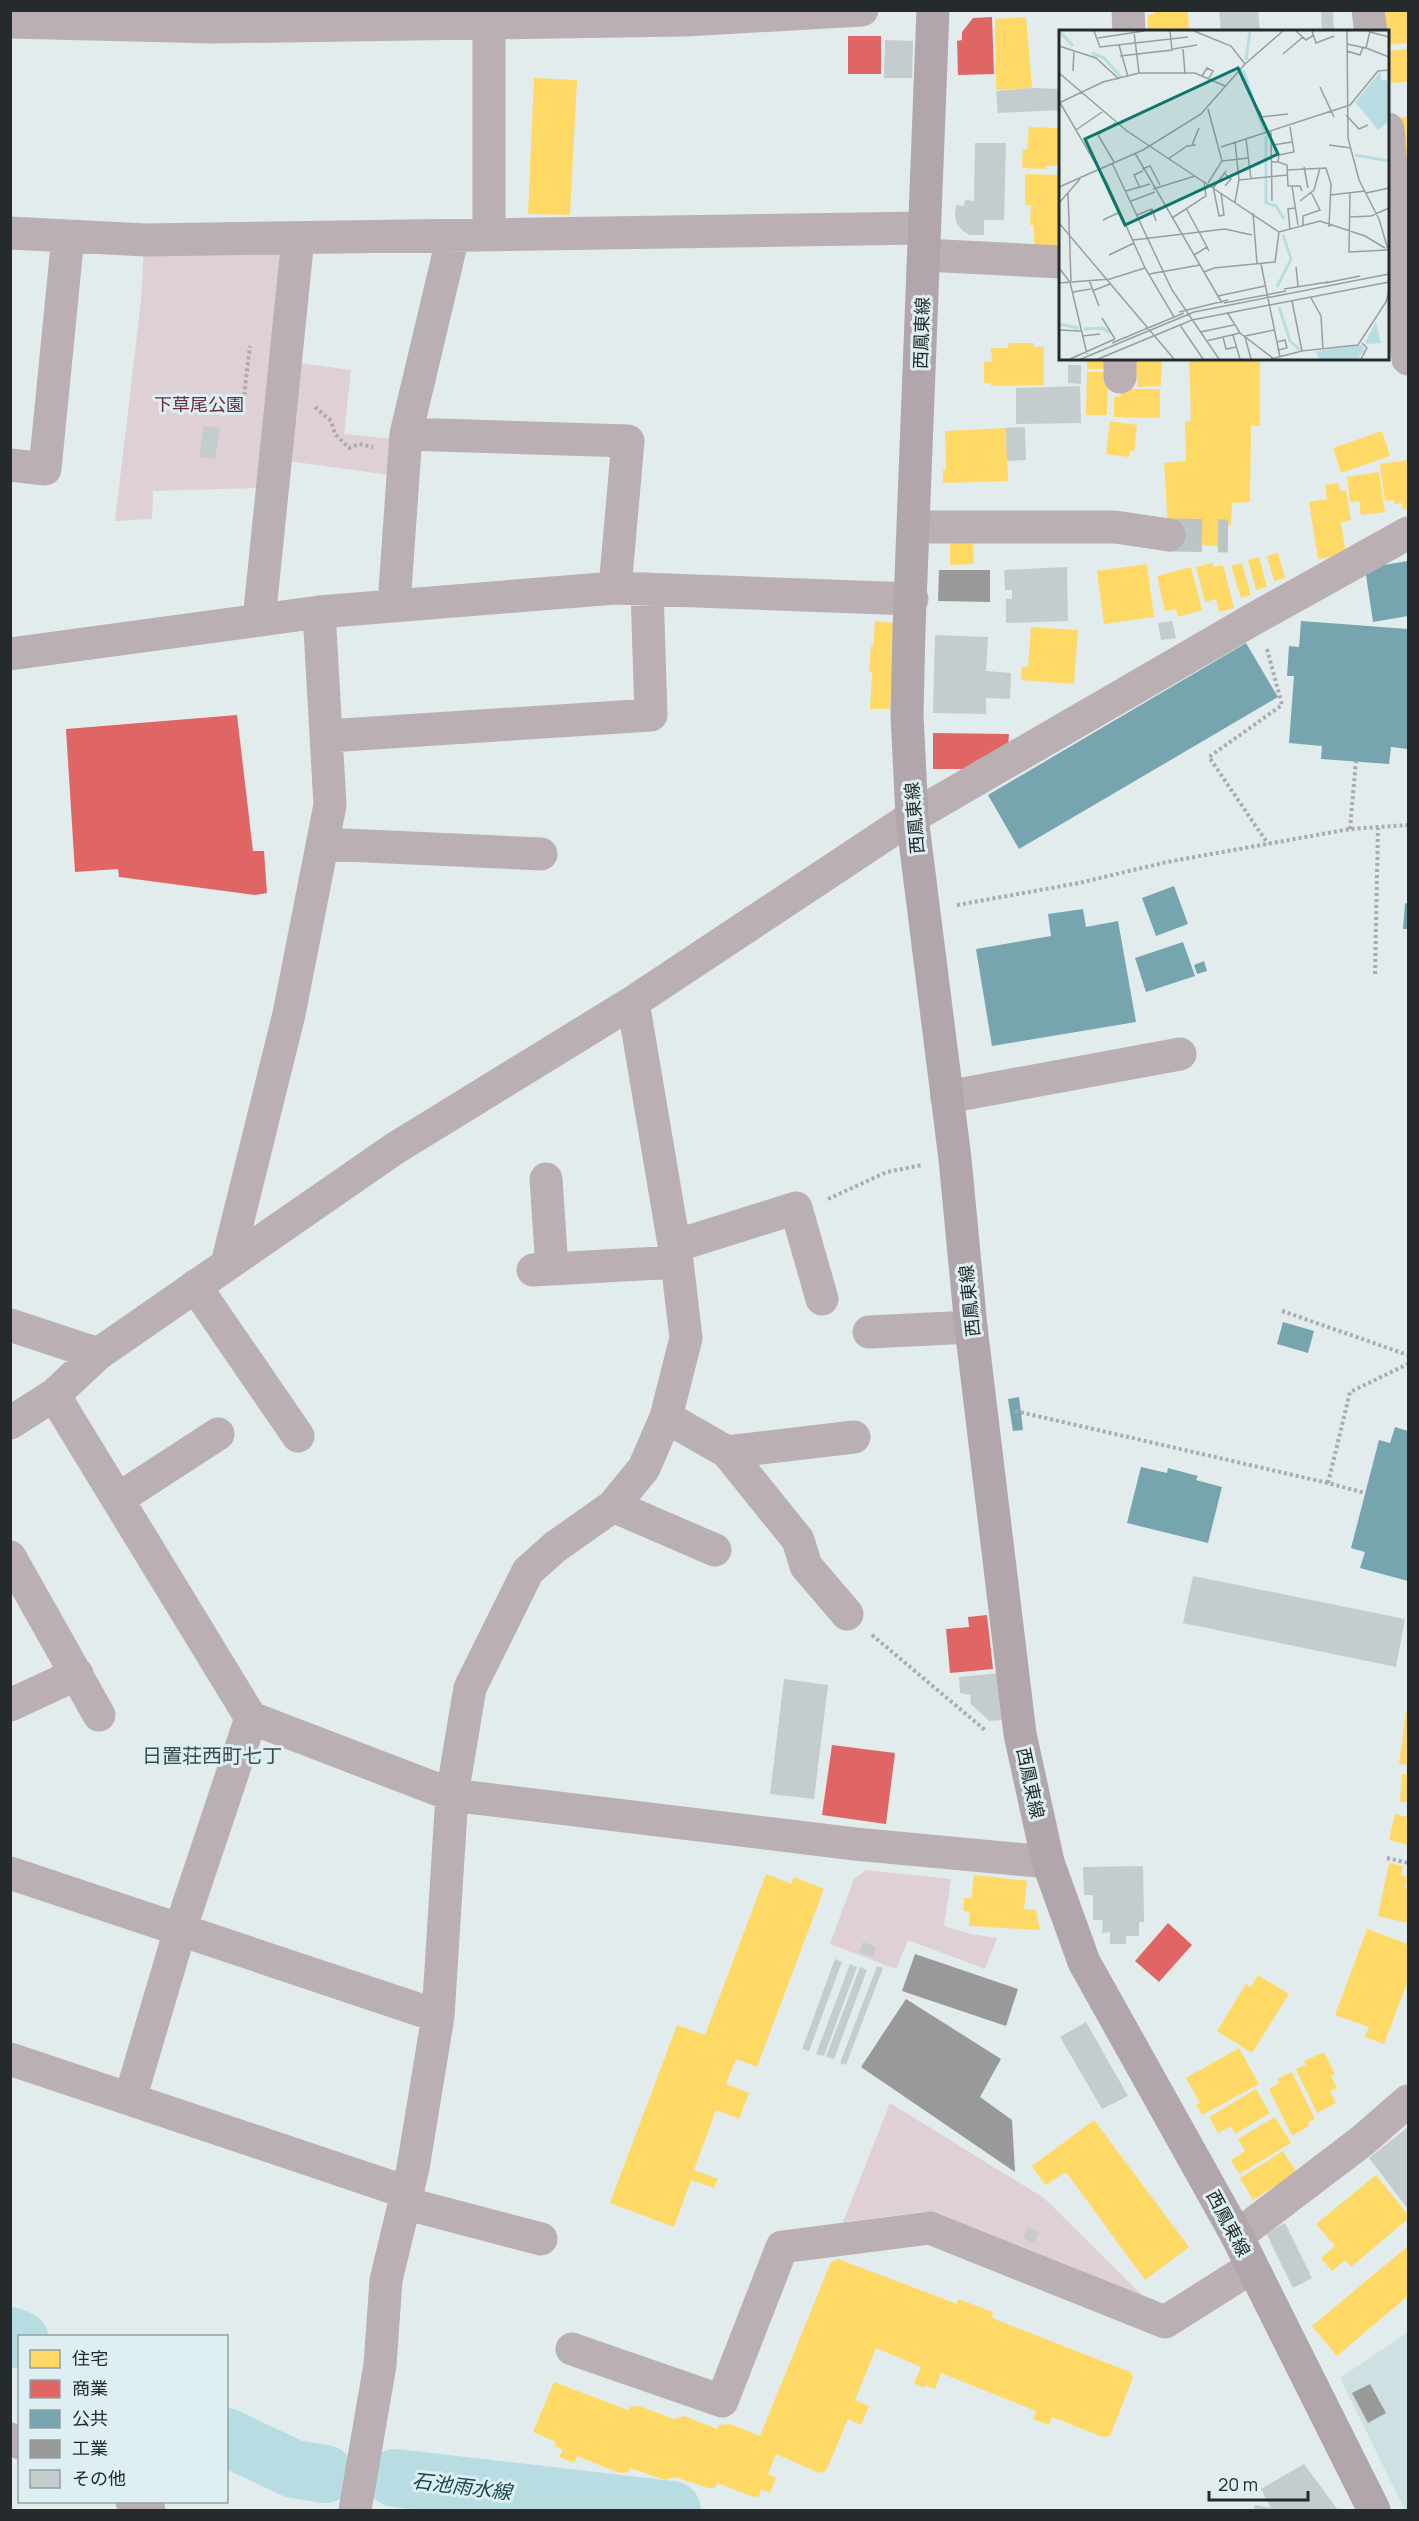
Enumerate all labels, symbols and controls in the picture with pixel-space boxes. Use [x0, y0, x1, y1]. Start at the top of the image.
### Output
inset map [1059, 30, 1389, 360]
street label: 西鳳東線 [908, 297, 934, 369]
park label: 下草尾公園 [154, 392, 244, 416]
street label: 西鳳東線 [899, 781, 929, 855]
street label: 西鳳東線 [953, 1264, 985, 1338]
district label: 日置荘西町七丁 [142, 1742, 282, 1769]
street label: 西鳳東線 [1012, 1745, 1050, 1821]
street label: 西鳳東線 [1202, 2186, 1256, 2260]
legend [18, 2335, 228, 2503]
text: 住宅 [72, 2346, 108, 2370]
text: 商業 [72, 2376, 108, 2400]
text: 公共 [72, 2406, 108, 2430]
text: 工業 [72, 2436, 108, 2460]
scale bar [1209, 2464, 1308, 2502]
text: その他 [72, 2466, 126, 2490]
water label: 石池雨水線 [411, 2467, 516, 2506]
text: 20 m [1218, 2472, 1258, 2496]

